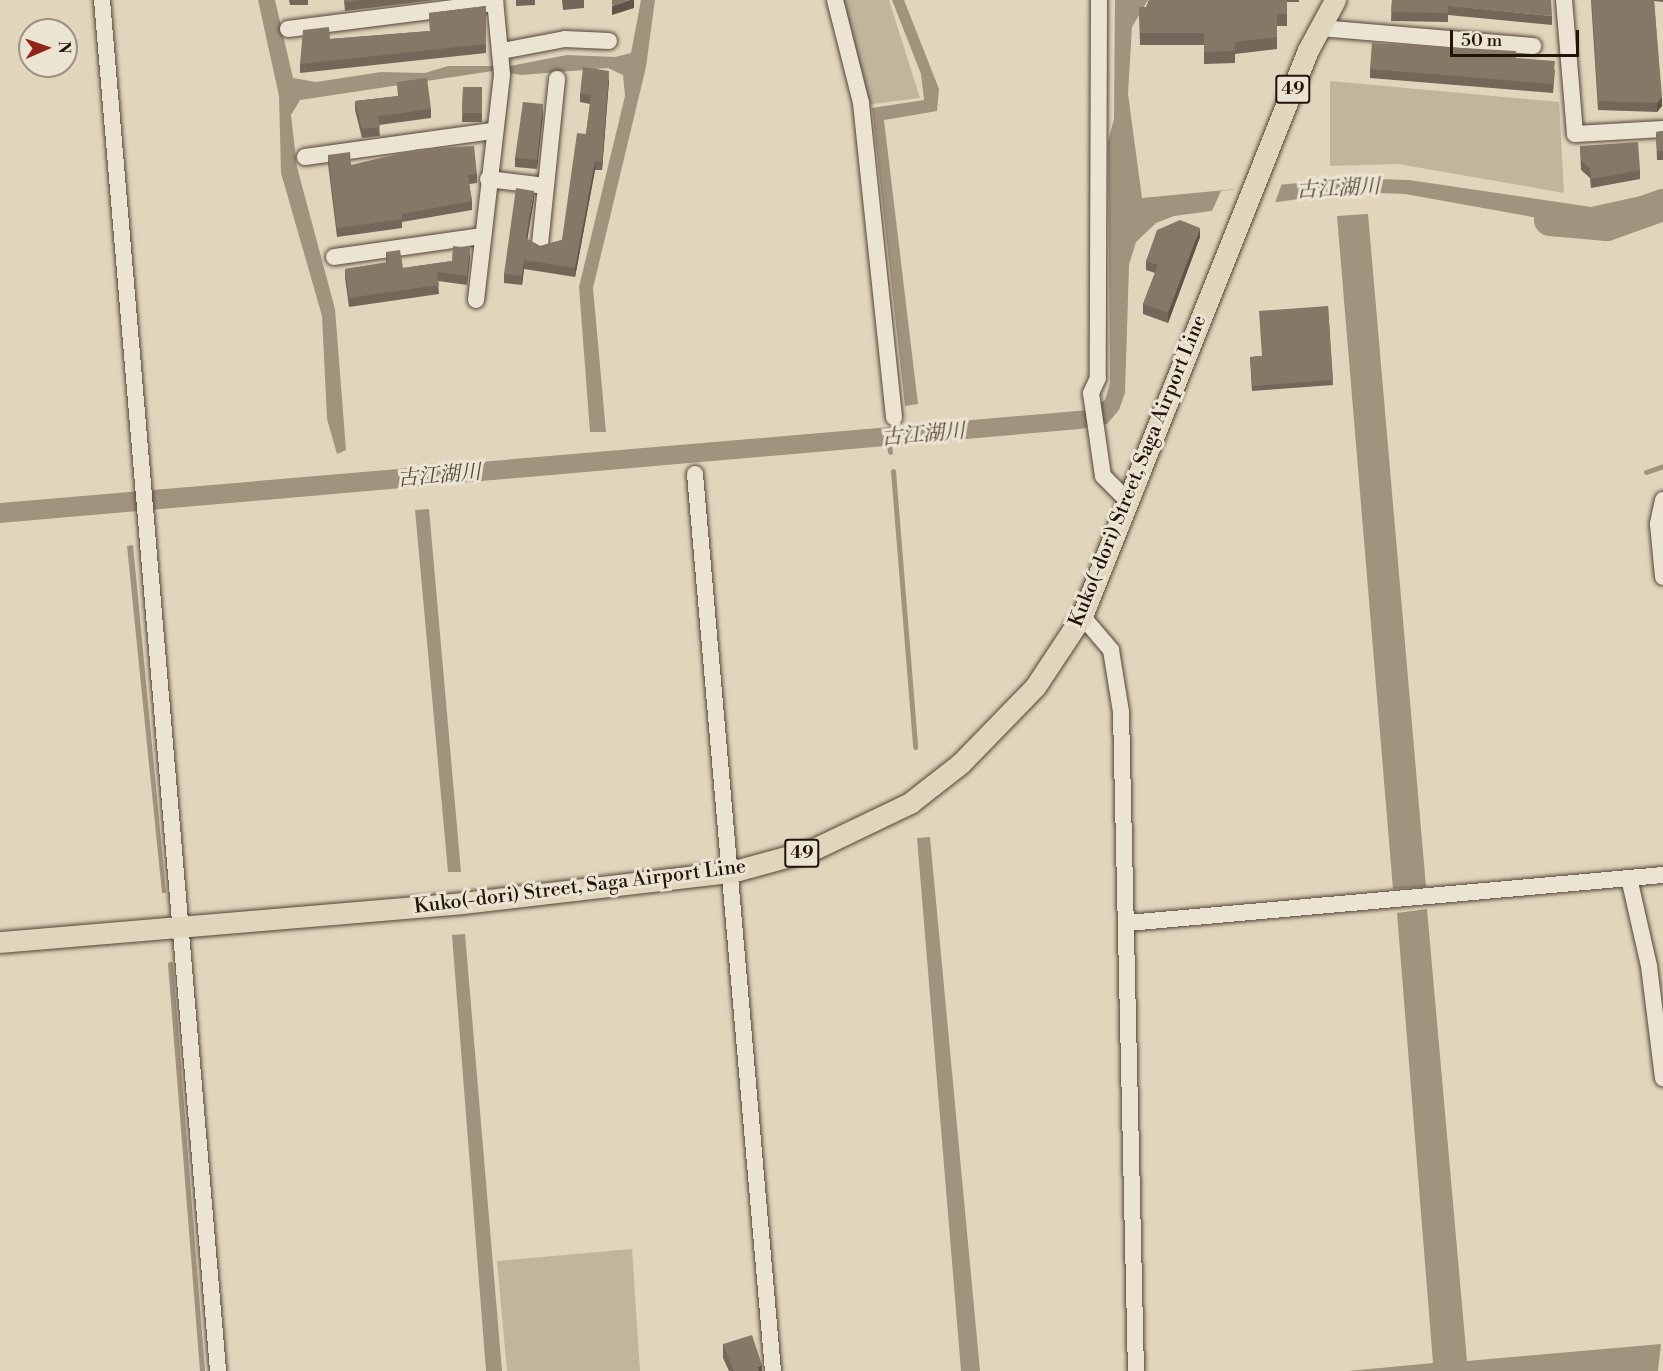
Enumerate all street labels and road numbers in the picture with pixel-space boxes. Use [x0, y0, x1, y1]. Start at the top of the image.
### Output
road number: 49 [1275, 74, 1311, 104]
street label: Kuko(-dori) Street, Saga Airport Line [1064, 312, 1212, 630]
road number: 49 [784, 838, 820, 868]
street label: Kuko(-dori) Street, Saga Airport Line [413, 855, 747, 919]

